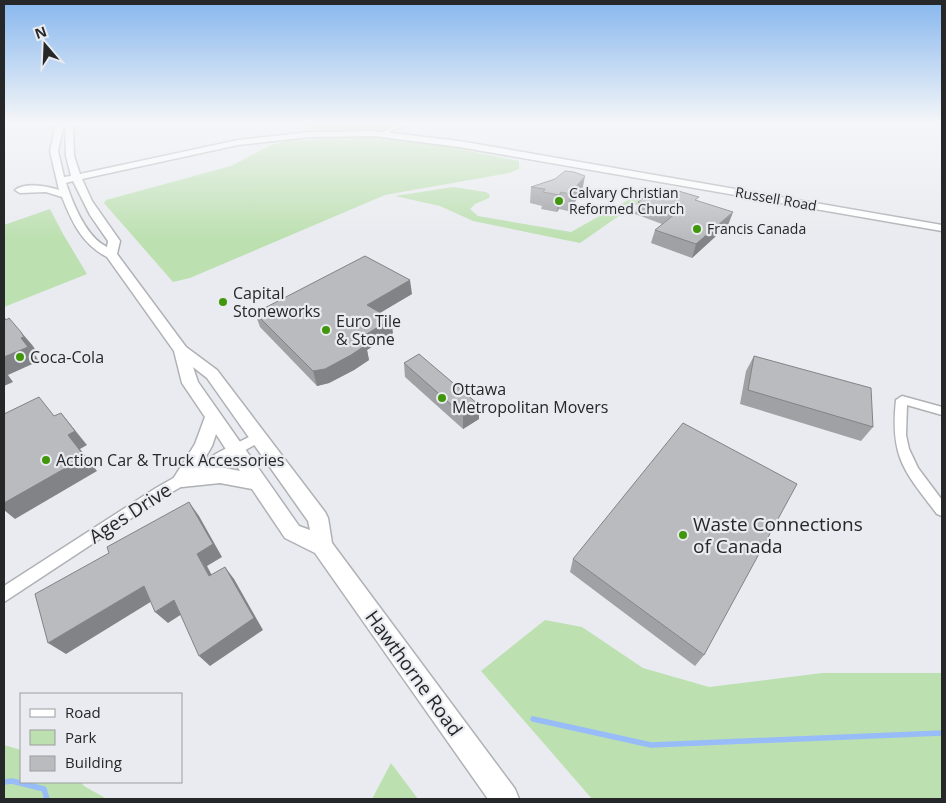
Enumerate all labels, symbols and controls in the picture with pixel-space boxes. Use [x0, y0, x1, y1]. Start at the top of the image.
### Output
north arrow [20, 20, 70, 70]
text: N [32, 21, 49, 43]
street label: Russell Road [734, 182, 818, 215]
place label: Calvary Christian Reformed Church [569, 183, 684, 218]
marker: Calvary Christian Reformed Church [553, 195, 565, 207]
place label: Francis Canada [707, 219, 806, 238]
marker: Francis Canada [691, 223, 703, 235]
place label: Capital Stoneworks [233, 282, 321, 322]
marker: Capital Stoneworks [217, 296, 229, 308]
place label: Euro Tile & Stone [336, 310, 401, 350]
marker: Euro Tile & Stone [320, 324, 332, 336]
place label: Coca-Cola [30, 346, 104, 368]
marker: Coca-Cola [14, 351, 26, 363]
place label: Ottawa Metropolitan Movers [452, 378, 608, 418]
marker: Ottawa Metropolitan Movers [436, 392, 448, 404]
place label: Action Car & Truck Accessories [56, 449, 284, 471]
marker: Action Car & Truck Accessories [40, 454, 52, 466]
street label: Ages Drive [84, 477, 176, 549]
place label: Waste Connections of Canada [693, 511, 863, 559]
marker: Waste Connections of Canada [677, 529, 689, 541]
street label: Hawthorne Road [360, 605, 468, 741]
legend [20, 693, 182, 783]
text: Road [65, 702, 101, 722]
text: Park [65, 727, 96, 747]
text: Building [65, 752, 122, 772]

